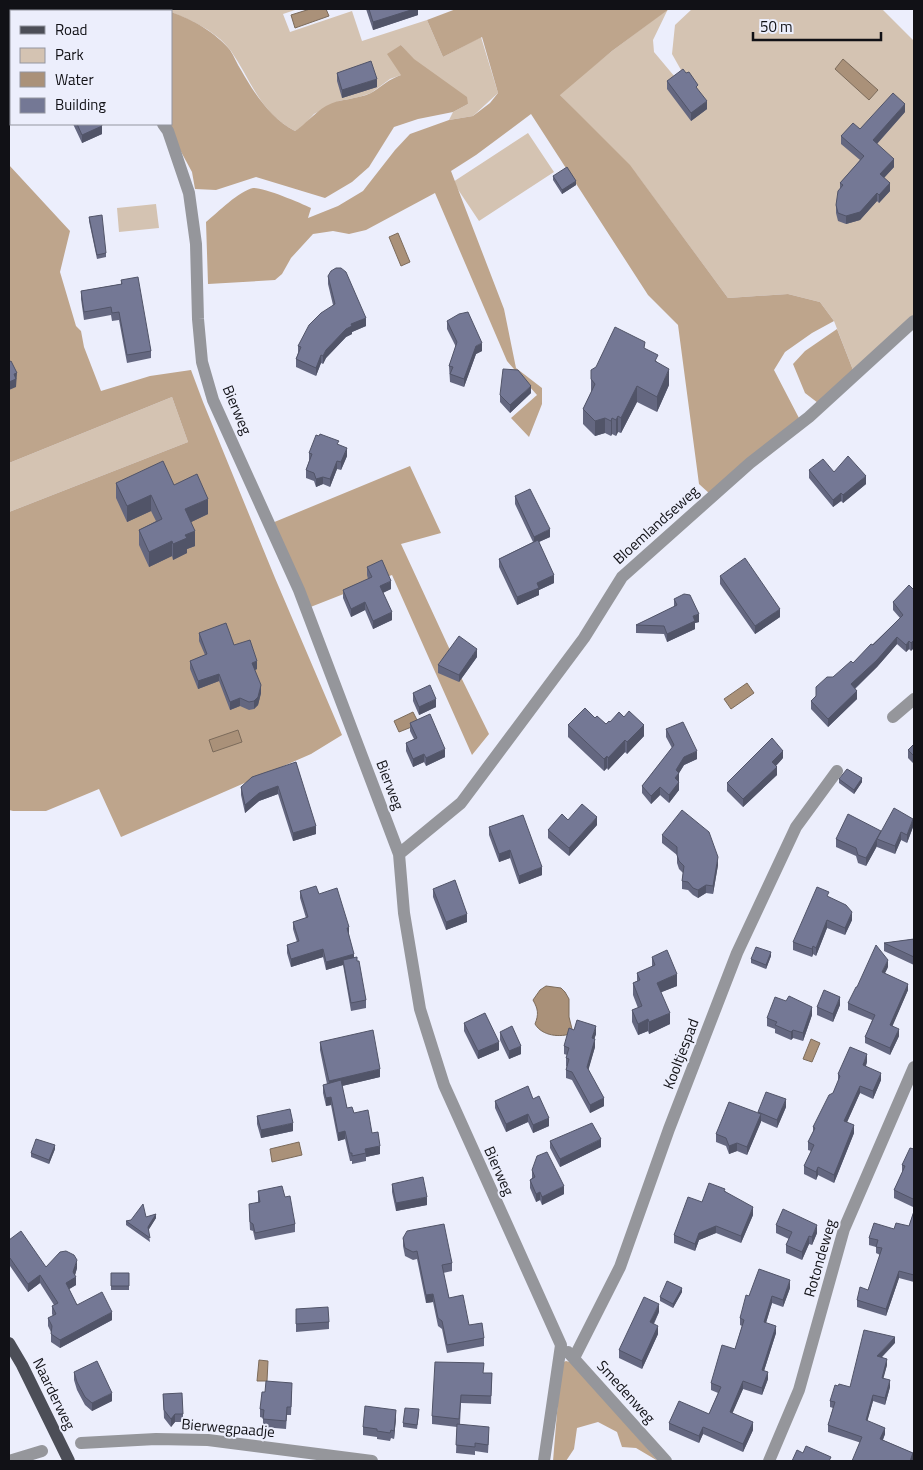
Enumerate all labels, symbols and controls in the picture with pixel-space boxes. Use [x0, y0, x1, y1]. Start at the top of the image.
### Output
legend [10, 10, 172, 125]
scale bar [753, 10, 880, 42]
text: 50 m [760, 15, 793, 38]
text: Road [55, 18, 87, 41]
text: Park [55, 43, 84, 66]
text: Water [55, 68, 94, 91]
text: Building [55, 93, 106, 116]
street label: Bierweg [217, 381, 258, 438]
street label: Bloemlandseweg [608, 479, 704, 570]
street label: Bierweg [370, 756, 411, 813]
street label: Kooltjespad [657, 1015, 705, 1093]
street label: Bierweg [478, 1142, 521, 1199]
street label: Rotondeweg [797, 1216, 842, 1300]
street label: Naarderweg [27, 1354, 82, 1434]
street label: Smedenweg [592, 1355, 661, 1429]
street label: Bierwegpaadje [180, 1412, 276, 1443]

